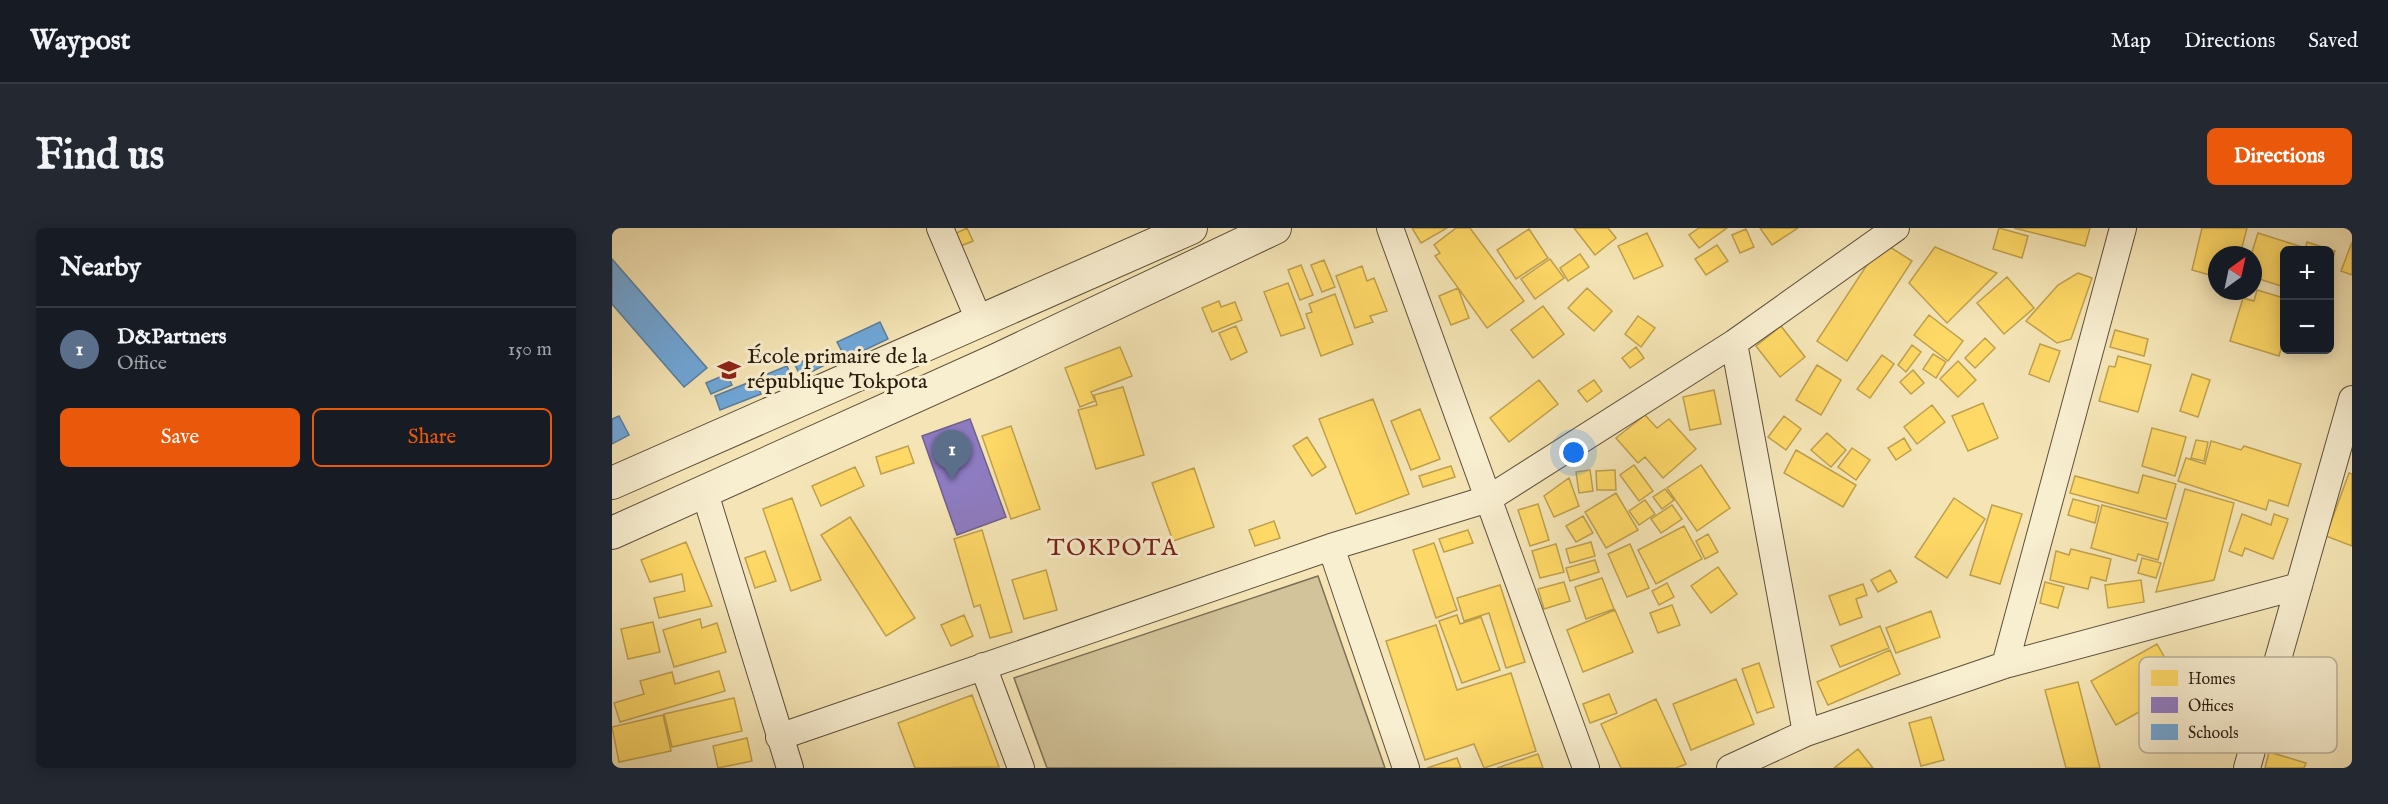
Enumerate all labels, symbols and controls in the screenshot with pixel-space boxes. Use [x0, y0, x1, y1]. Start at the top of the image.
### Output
text: Waypost [30, 24, 130, 59]
text: Map [2111, 28, 2151, 55]
text: Directions [2184, 28, 2275, 55]
text: Saved [2308, 28, 2358, 55]
button: Directions [2207, 128, 2352, 185]
text: Find us [36, 130, 164, 183]
north arrow [2208, 246, 2262, 300]
map controls [2280, 246, 2334, 354]
button: + [2280, 246, 2334, 300]
text: Nearby [60, 251, 141, 284]
button: − [2280, 300, 2334, 354]
text: D&Partners [117, 323, 227, 351]
text: 1 [76, 337, 83, 362]
text: 150 m [508, 337, 552, 362]
place label: École primaire de la république Tokpota [747, 343, 928, 396]
text: Office [117, 351, 167, 376]
school or university icon: École primaire de la république Tokpota [716, 357, 742, 383]
button: Save [60, 408, 300, 467]
button: Share [312, 408, 552, 467]
pin: 1 [932, 430, 972, 480]
your location [1559, 438, 1588, 467]
district label: TOKPOTA [1047, 533, 1179, 564]
legend [2139, 657, 2337, 753]
text: Homes [2188, 670, 2236, 690]
text: Offices [2188, 697, 2234, 717]
text: Schools [2188, 724, 2239, 744]

